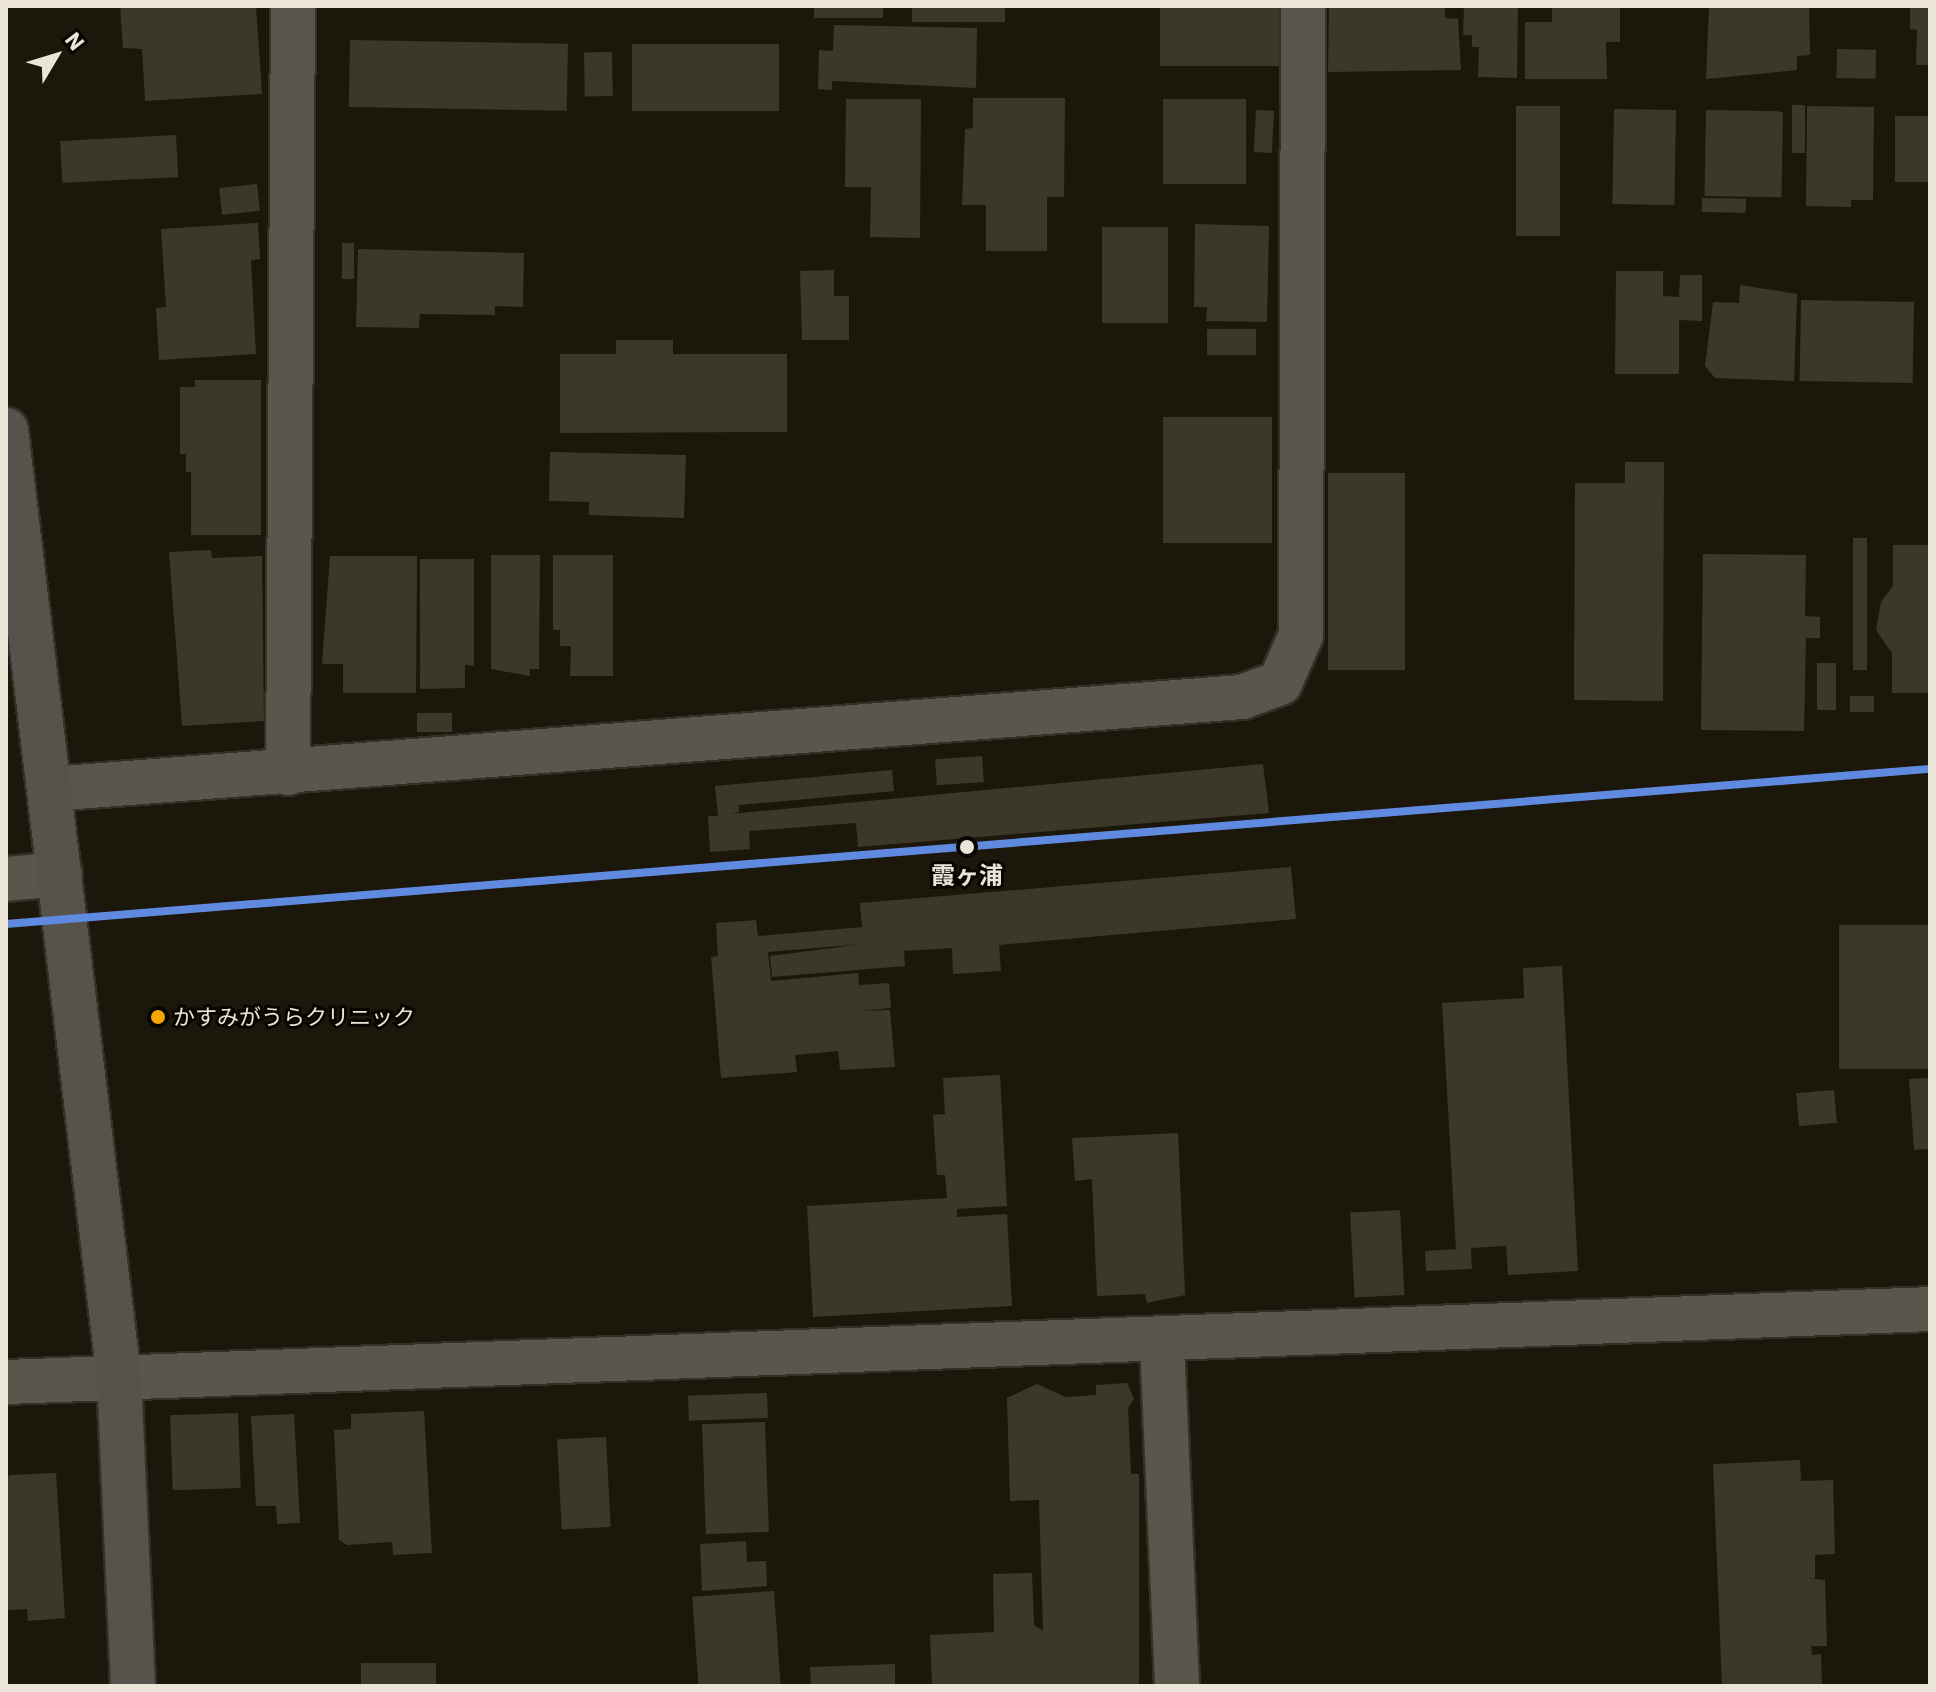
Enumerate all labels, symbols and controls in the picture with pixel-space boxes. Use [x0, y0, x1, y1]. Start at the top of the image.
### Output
north arrow [16, 16, 96, 96]
text: N [59, 26, 92, 56]
marker: 霞ヶ浦 [956, 836, 978, 858]
place label: 霞ヶ浦 [931, 862, 1003, 890]
place label: かすみがうらクリニック [173, 1004, 415, 1030]
marker: かすみがうらクリニック [150, 1009, 166, 1025]

